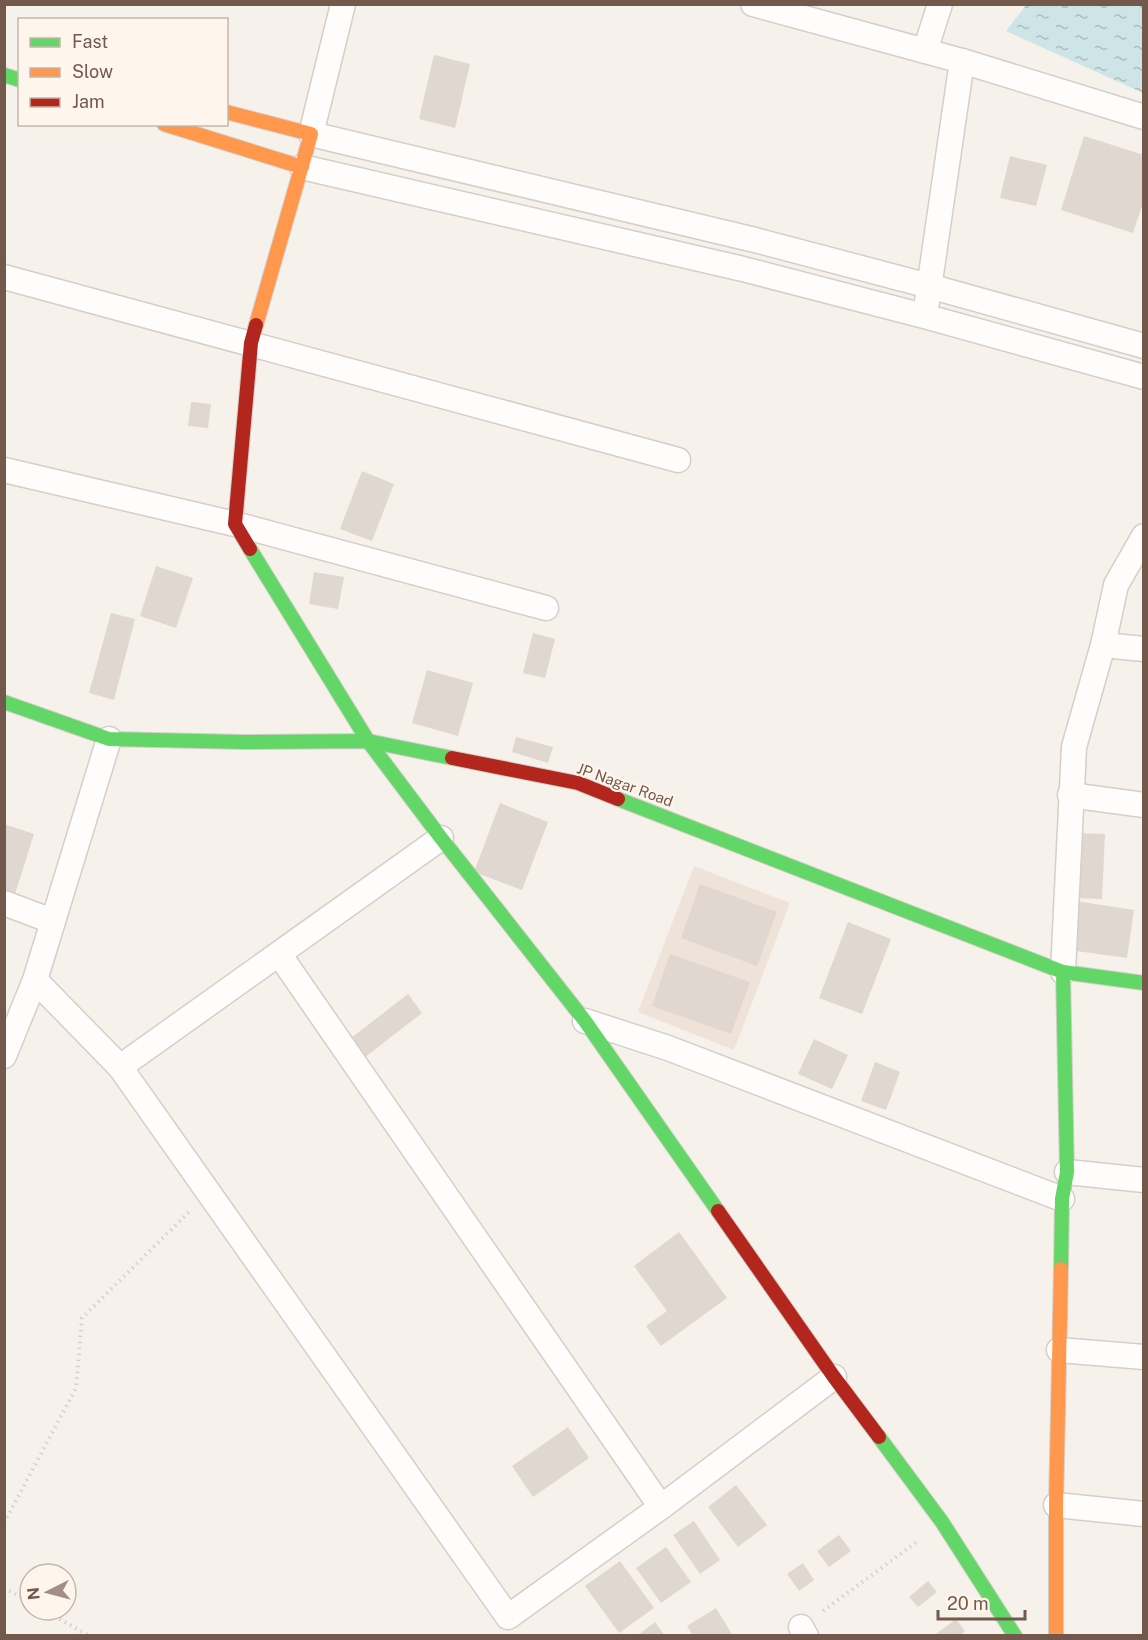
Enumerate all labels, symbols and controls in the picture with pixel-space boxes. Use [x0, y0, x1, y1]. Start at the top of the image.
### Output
legend [18, 18, 228, 126]
text: Fast [72, 31, 108, 52]
text: Slow [72, 61, 113, 82]
text: Jam [72, 91, 105, 112]
street label: JP Nagar Road [575, 759, 676, 810]
north arrow [18, 1562, 78, 1622]
scale bar [938, 1583, 1025, 1621]
text: N [23, 1586, 44, 1601]
text: 20 m [947, 1593, 989, 1614]

